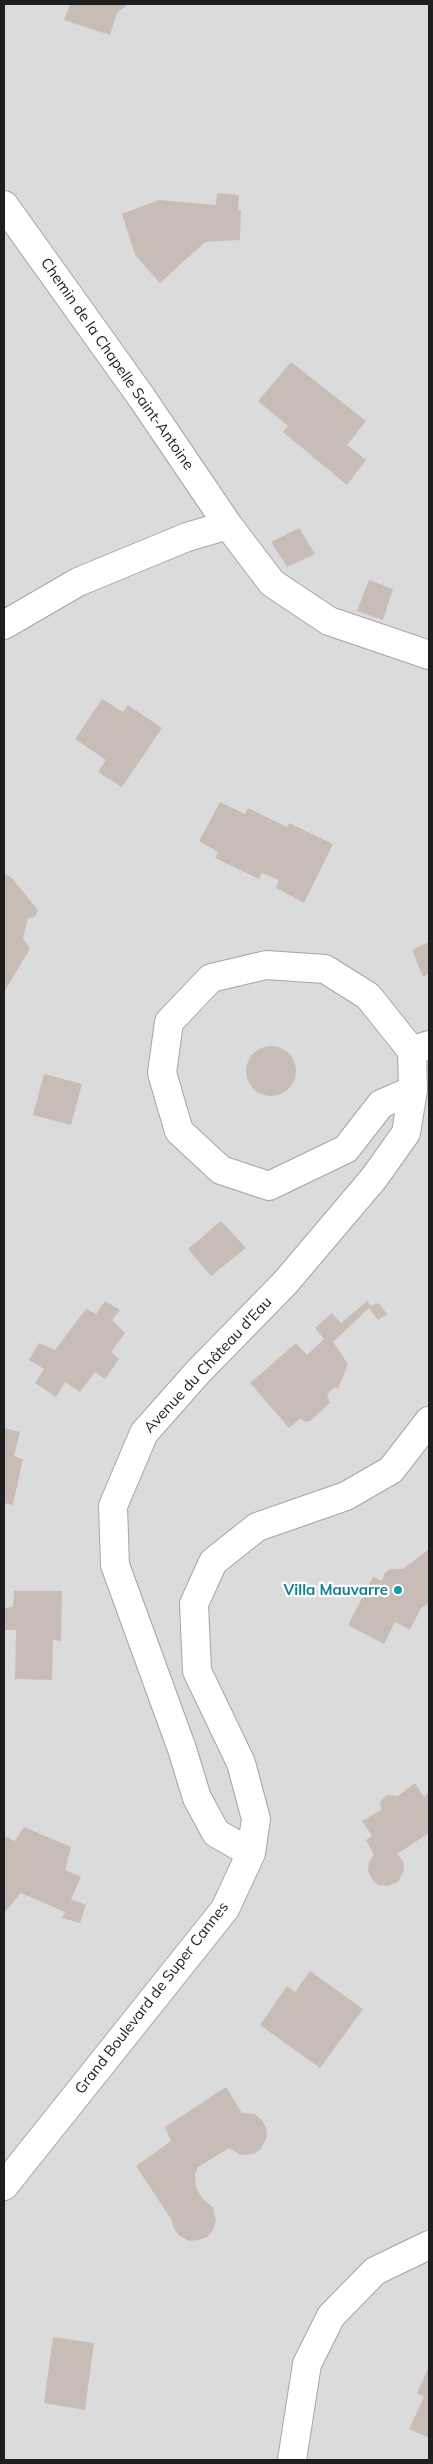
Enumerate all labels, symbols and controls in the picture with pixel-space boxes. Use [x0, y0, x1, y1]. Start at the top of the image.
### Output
street label: Chemin de la Chapelle Saint-Antoine [37, 255, 197, 473]
street label: Avenue du Château d'Eau [140, 1293, 276, 1437]
place label: Villa Mauvarre [284, 1581, 388, 1599]
marker: Villa Mauvarre [392, 1584, 404, 1596]
street label: Grand Boulevard de Super Cannes [71, 1898, 233, 2098]

